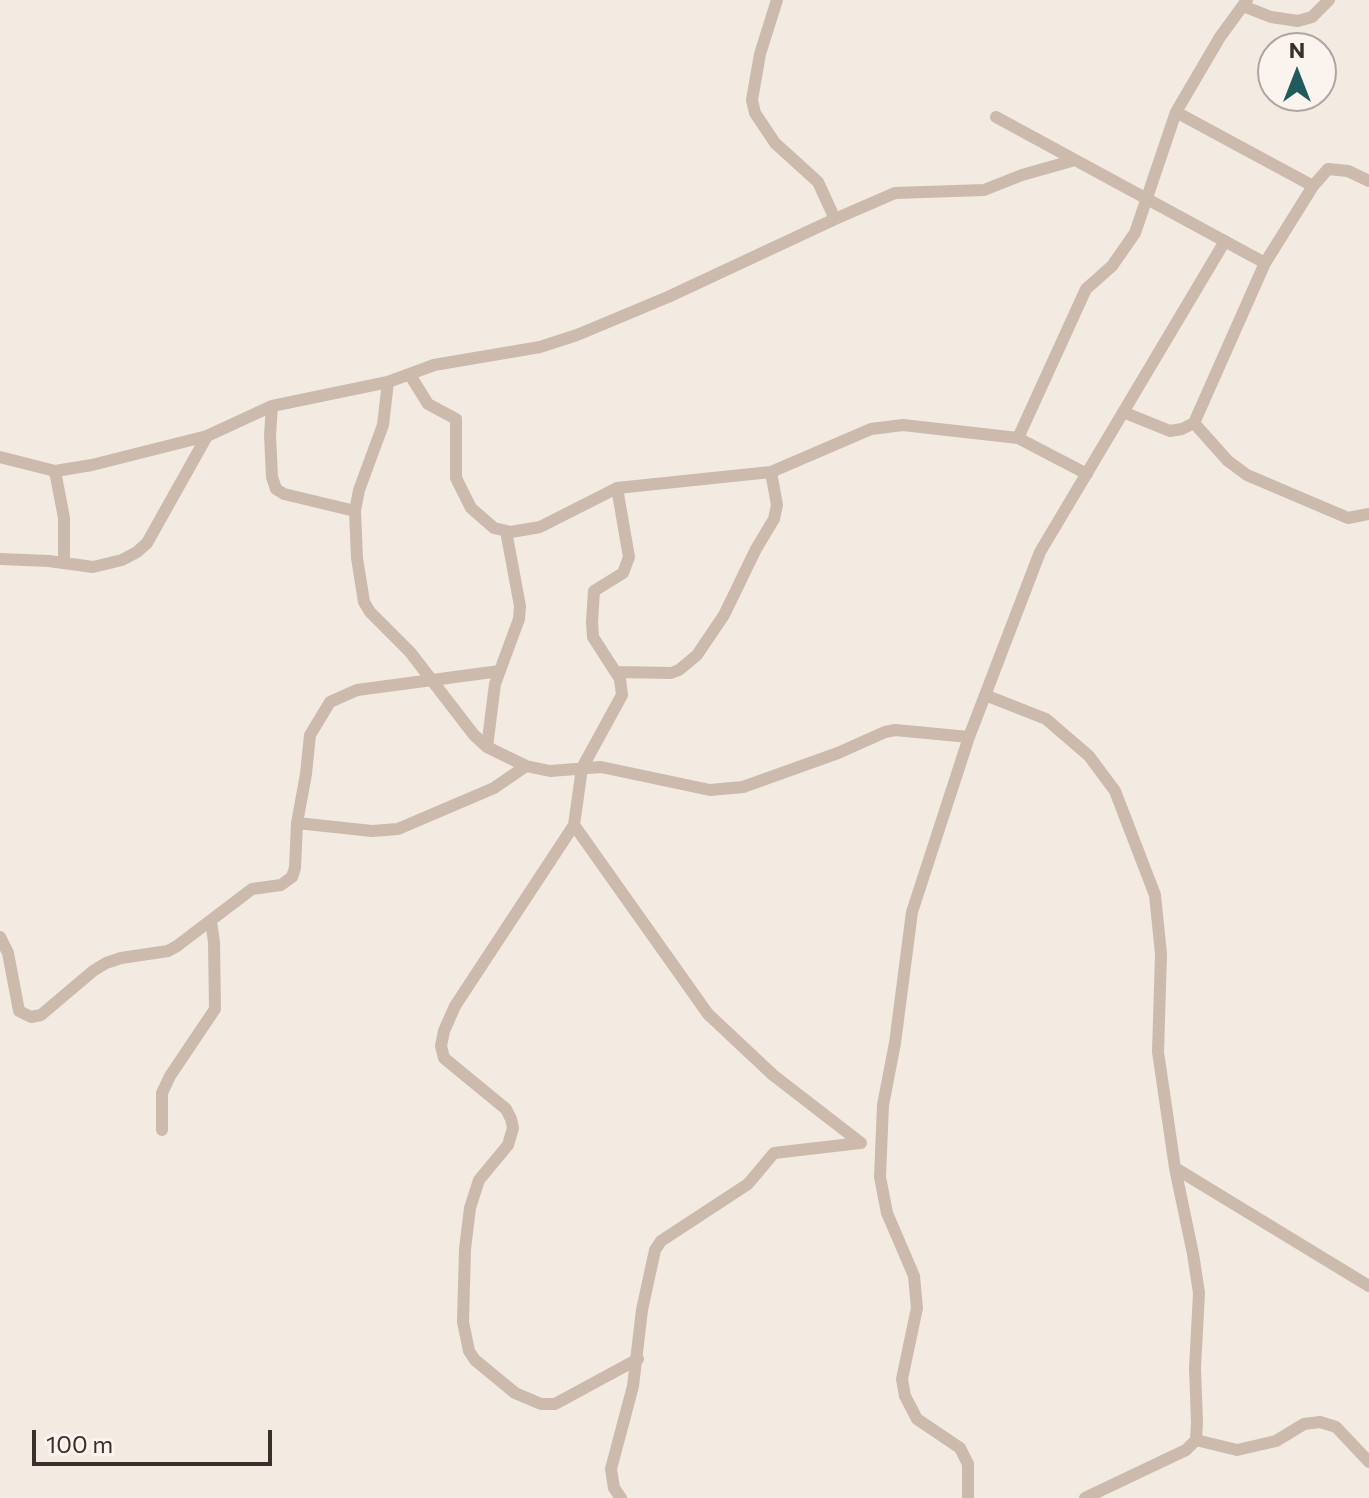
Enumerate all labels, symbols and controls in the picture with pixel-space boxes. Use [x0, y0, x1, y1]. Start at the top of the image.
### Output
north arrow [1257, 32, 1337, 112]
text: N [1289, 36, 1305, 63]
scale bar [36, 1414, 276, 1464]
text: 100 m [46, 1429, 113, 1458]

